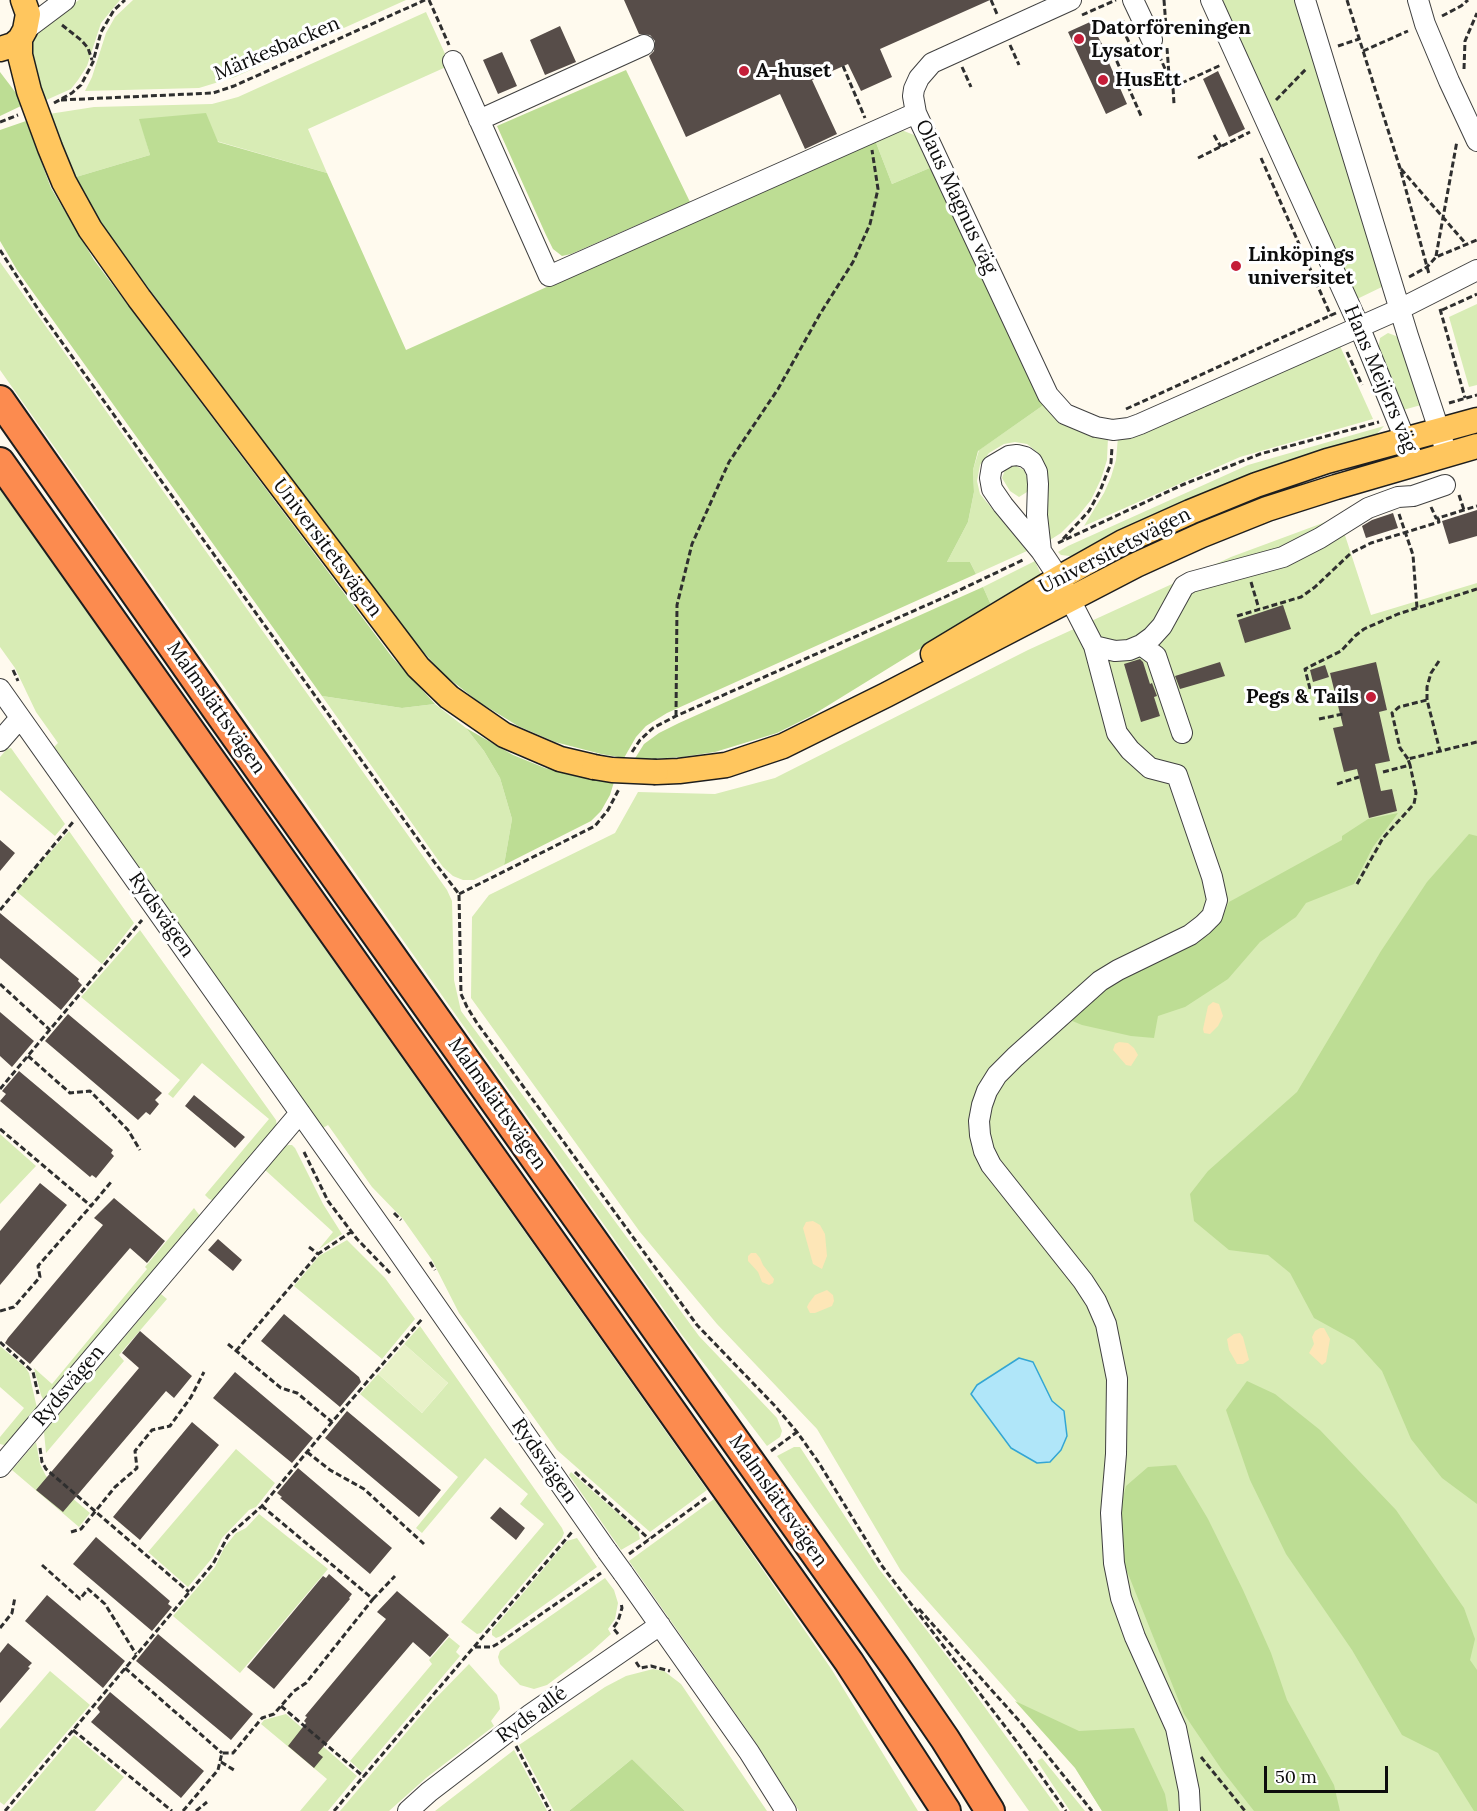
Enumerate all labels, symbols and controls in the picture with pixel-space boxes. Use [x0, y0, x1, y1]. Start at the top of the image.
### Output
street label: Märkesbacken [211, 12, 343, 86]
place label: Datorföreningen Lysator [1091, 16, 1251, 63]
marker: Datorföreningen Lysator [1072, 32, 1086, 46]
place label: A-huset [756, 59, 831, 83]
marker: A-huset [737, 64, 751, 78]
place label: HusEtt [1115, 68, 1181, 92]
marker: HusEtt [1096, 73, 1110, 87]
street label: Olaus Magnus väg [910, 116, 1002, 278]
place label: Linköpings universitet [1248, 243, 1354, 290]
marker: Linköpings universitet [1229, 259, 1243, 273]
street label: Hans Meijers väg [1338, 302, 1422, 456]
street label: Universitetsvägen [267, 474, 387, 622]
street label: Universitetsvägen [1035, 502, 1195, 600]
street label: Malmslättsvägen [161, 637, 271, 779]
place label: Pegs & Tails [1246, 685, 1359, 709]
marker: Pegs & Tails [1364, 690, 1378, 704]
street label: Rydsvägen [123, 868, 199, 962]
street label: Malmslättsvägen [442, 1033, 552, 1175]
street label: Rydsvägen [28, 1341, 110, 1431]
street label: Rydsvägen [506, 1414, 582, 1508]
street label: Malmslättsvägen [723, 1430, 833, 1572]
street label: Ryds allé [492, 1681, 572, 1749]
scale bar [1267, 1754, 1392, 1792]
text: 50 m [1275, 1765, 1317, 1788]

